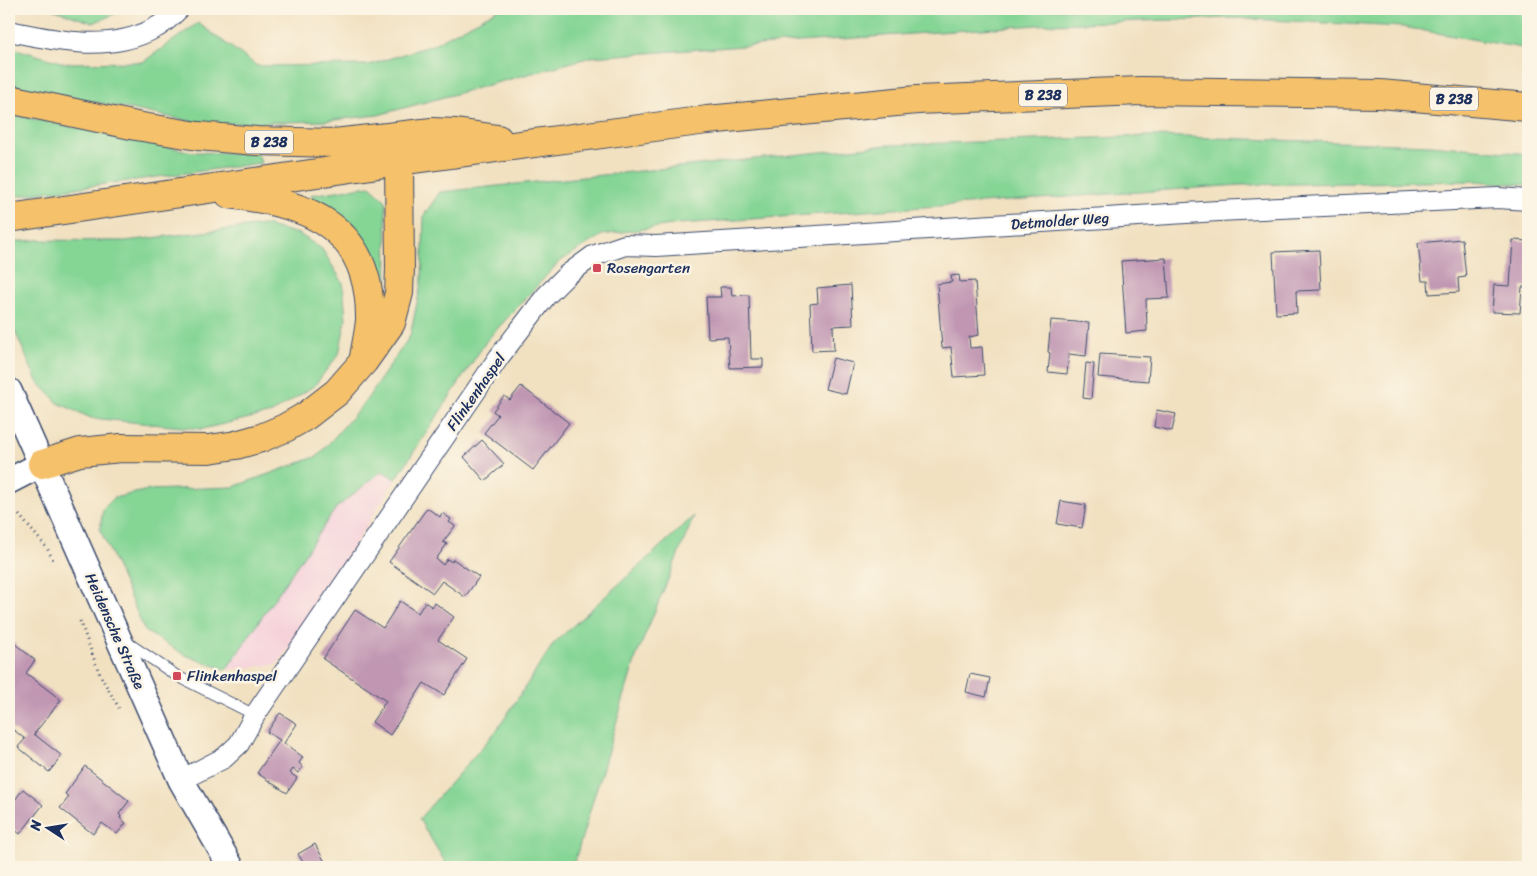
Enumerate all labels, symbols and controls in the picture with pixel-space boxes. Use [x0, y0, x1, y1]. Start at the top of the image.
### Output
road number: B 238 [1019, 84, 1067, 106]
road number: B 238 [1430, 88, 1478, 110]
road number: B 238 [245, 130, 293, 154]
street label: Detmolder Weg [1010, 205, 1110, 237]
place label: Rosengarten [607, 255, 690, 281]
marker: Rosengarten [591, 262, 603, 274]
street label: Flinkenhaspel [440, 347, 513, 436]
street label: Heidensche Straße [78, 568, 152, 694]
place label: Flinkenhaspel [187, 663, 278, 689]
marker: Flinkenhaspel [171, 670, 183, 682]
north arrow [22, 804, 72, 854]
text: N [22, 818, 49, 834]

